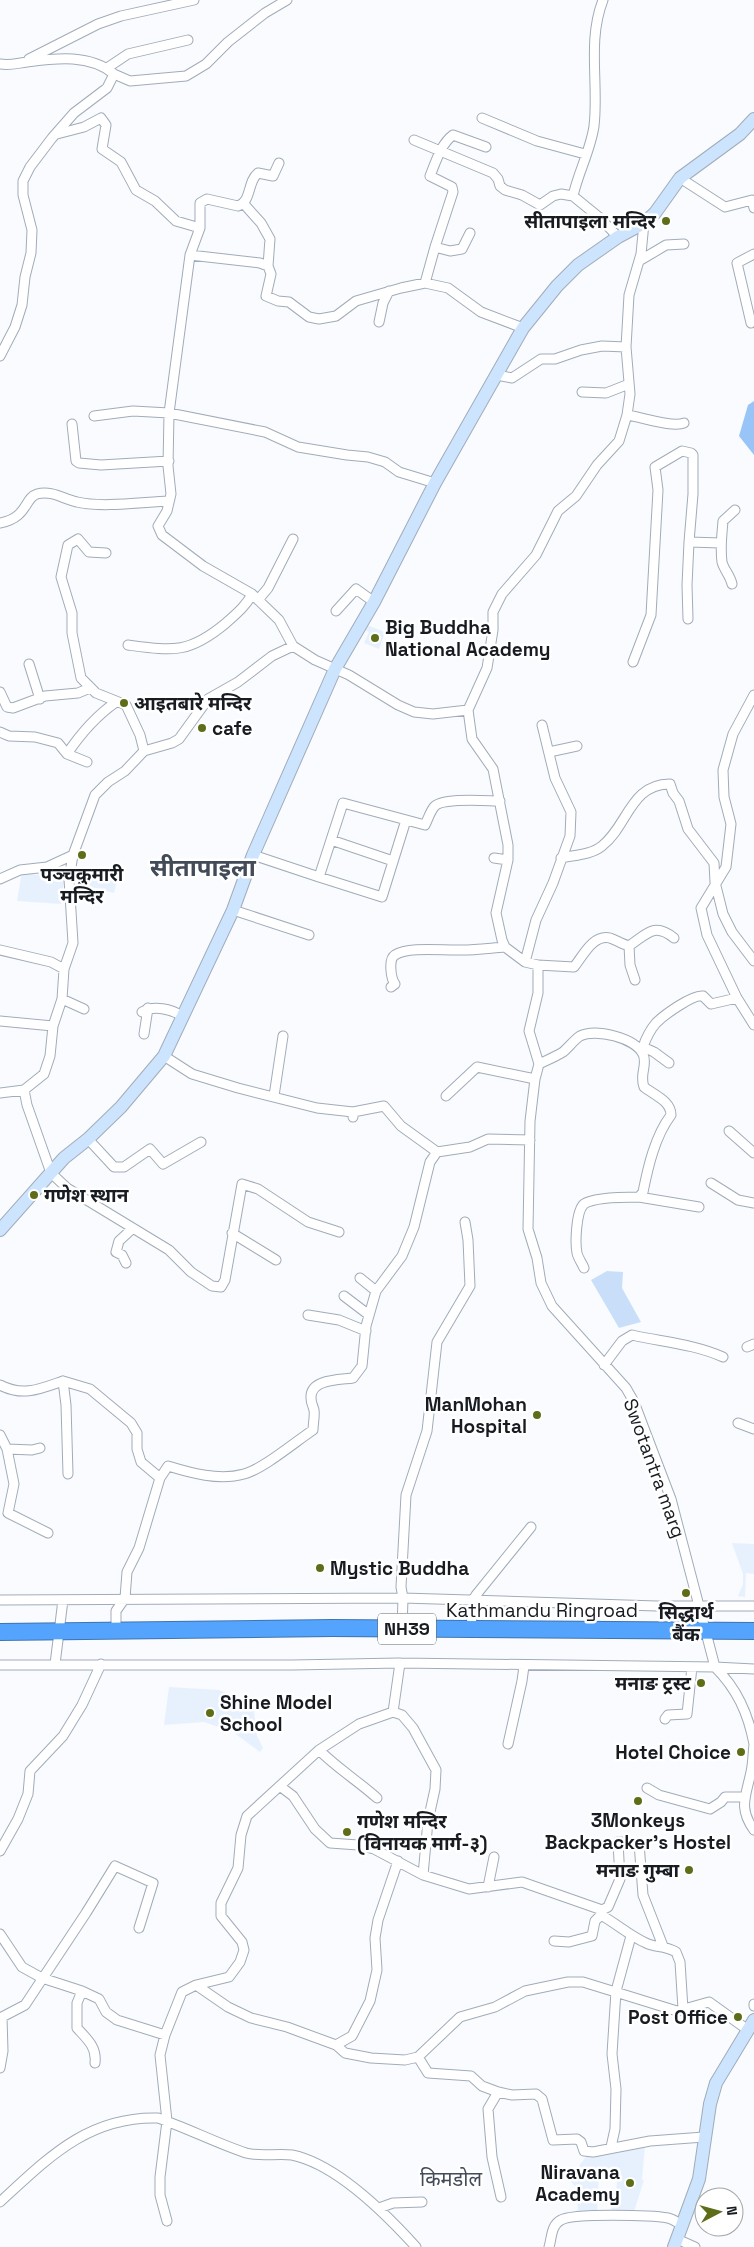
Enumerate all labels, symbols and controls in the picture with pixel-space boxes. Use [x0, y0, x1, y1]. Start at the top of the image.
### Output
place label: सीतापाइला मन्दिर [524, 209, 657, 234]
marker: सीतापाइला मन्दिर [660, 215, 672, 227]
place label: Big Buddha National Academy [385, 615, 551, 662]
marker: Big Buddha National Academy [369, 632, 381, 644]
place label: आइतबारे मन्दिर [134, 691, 252, 716]
marker: आइतबारे मन्दिर [118, 697, 130, 709]
place label: cafe [212, 716, 252, 741]
marker: cafe [196, 722, 208, 734]
marker: पञ्चकुमारी मन्दिर [76, 849, 88, 861]
district label: सीतापाइला [150, 852, 257, 883]
place label: पञ्चकुमारी मन्दिर [41, 862, 124, 909]
place label: गणेश स्थान [44, 1183, 129, 1208]
marker: गणेश स्थान [28, 1189, 40, 1201]
place label: ManMohan Hospital [425, 1392, 527, 1439]
street label: Swotantra marg [618, 1395, 691, 1541]
marker: ManMohan Hospital [531, 1409, 543, 1421]
place label: Mystic Buddha [330, 1556, 469, 1581]
marker: Mystic Buddha [314, 1562, 326, 1574]
marker: सिद्धार्थ बैंक [680, 1587, 692, 1599]
street label: Kathmandu Ringroad [446, 1598, 638, 1623]
place label: सिद्धार्थ बैंक [658, 1600, 715, 1647]
road number: NH39 [378, 1614, 436, 1645]
place label: मनाङ ट्रस्ट [615, 1671, 692, 1696]
marker: मनाङ ट्रस्ट [695, 1677, 707, 1689]
place label: Shine Model School [220, 1690, 332, 1737]
marker: Shine Model School [204, 1707, 216, 1719]
place label: Hotel Choice [615, 1740, 731, 1765]
marker: Hotel Choice [735, 1746, 747, 1758]
marker: 3Monkeys Backpacker's Hostel [632, 1795, 644, 1807]
place label: 3Monkeys Backpacker's Hostel [545, 1808, 731, 1855]
place label: गणेश मन्दिर (विनायक मार्ग-३) [357, 1809, 488, 1856]
marker: गणेश मन्दिर (विनायक मार्ग-३) [341, 1826, 353, 1838]
place label: मनाङ गुम्बा [596, 1858, 679, 1883]
marker: मनाङ गुम्बा [683, 1864, 695, 1876]
place label: Post Office [628, 2005, 728, 2030]
marker: Post Office [732, 2011, 744, 2023]
place label: Niravana Academy [535, 2160, 620, 2207]
district label: किमडोल [420, 2166, 482, 2192]
marker: Niravana Academy [624, 2177, 636, 2189]
north arrow [694, 2187, 744, 2237]
text: N [722, 2205, 741, 2216]

